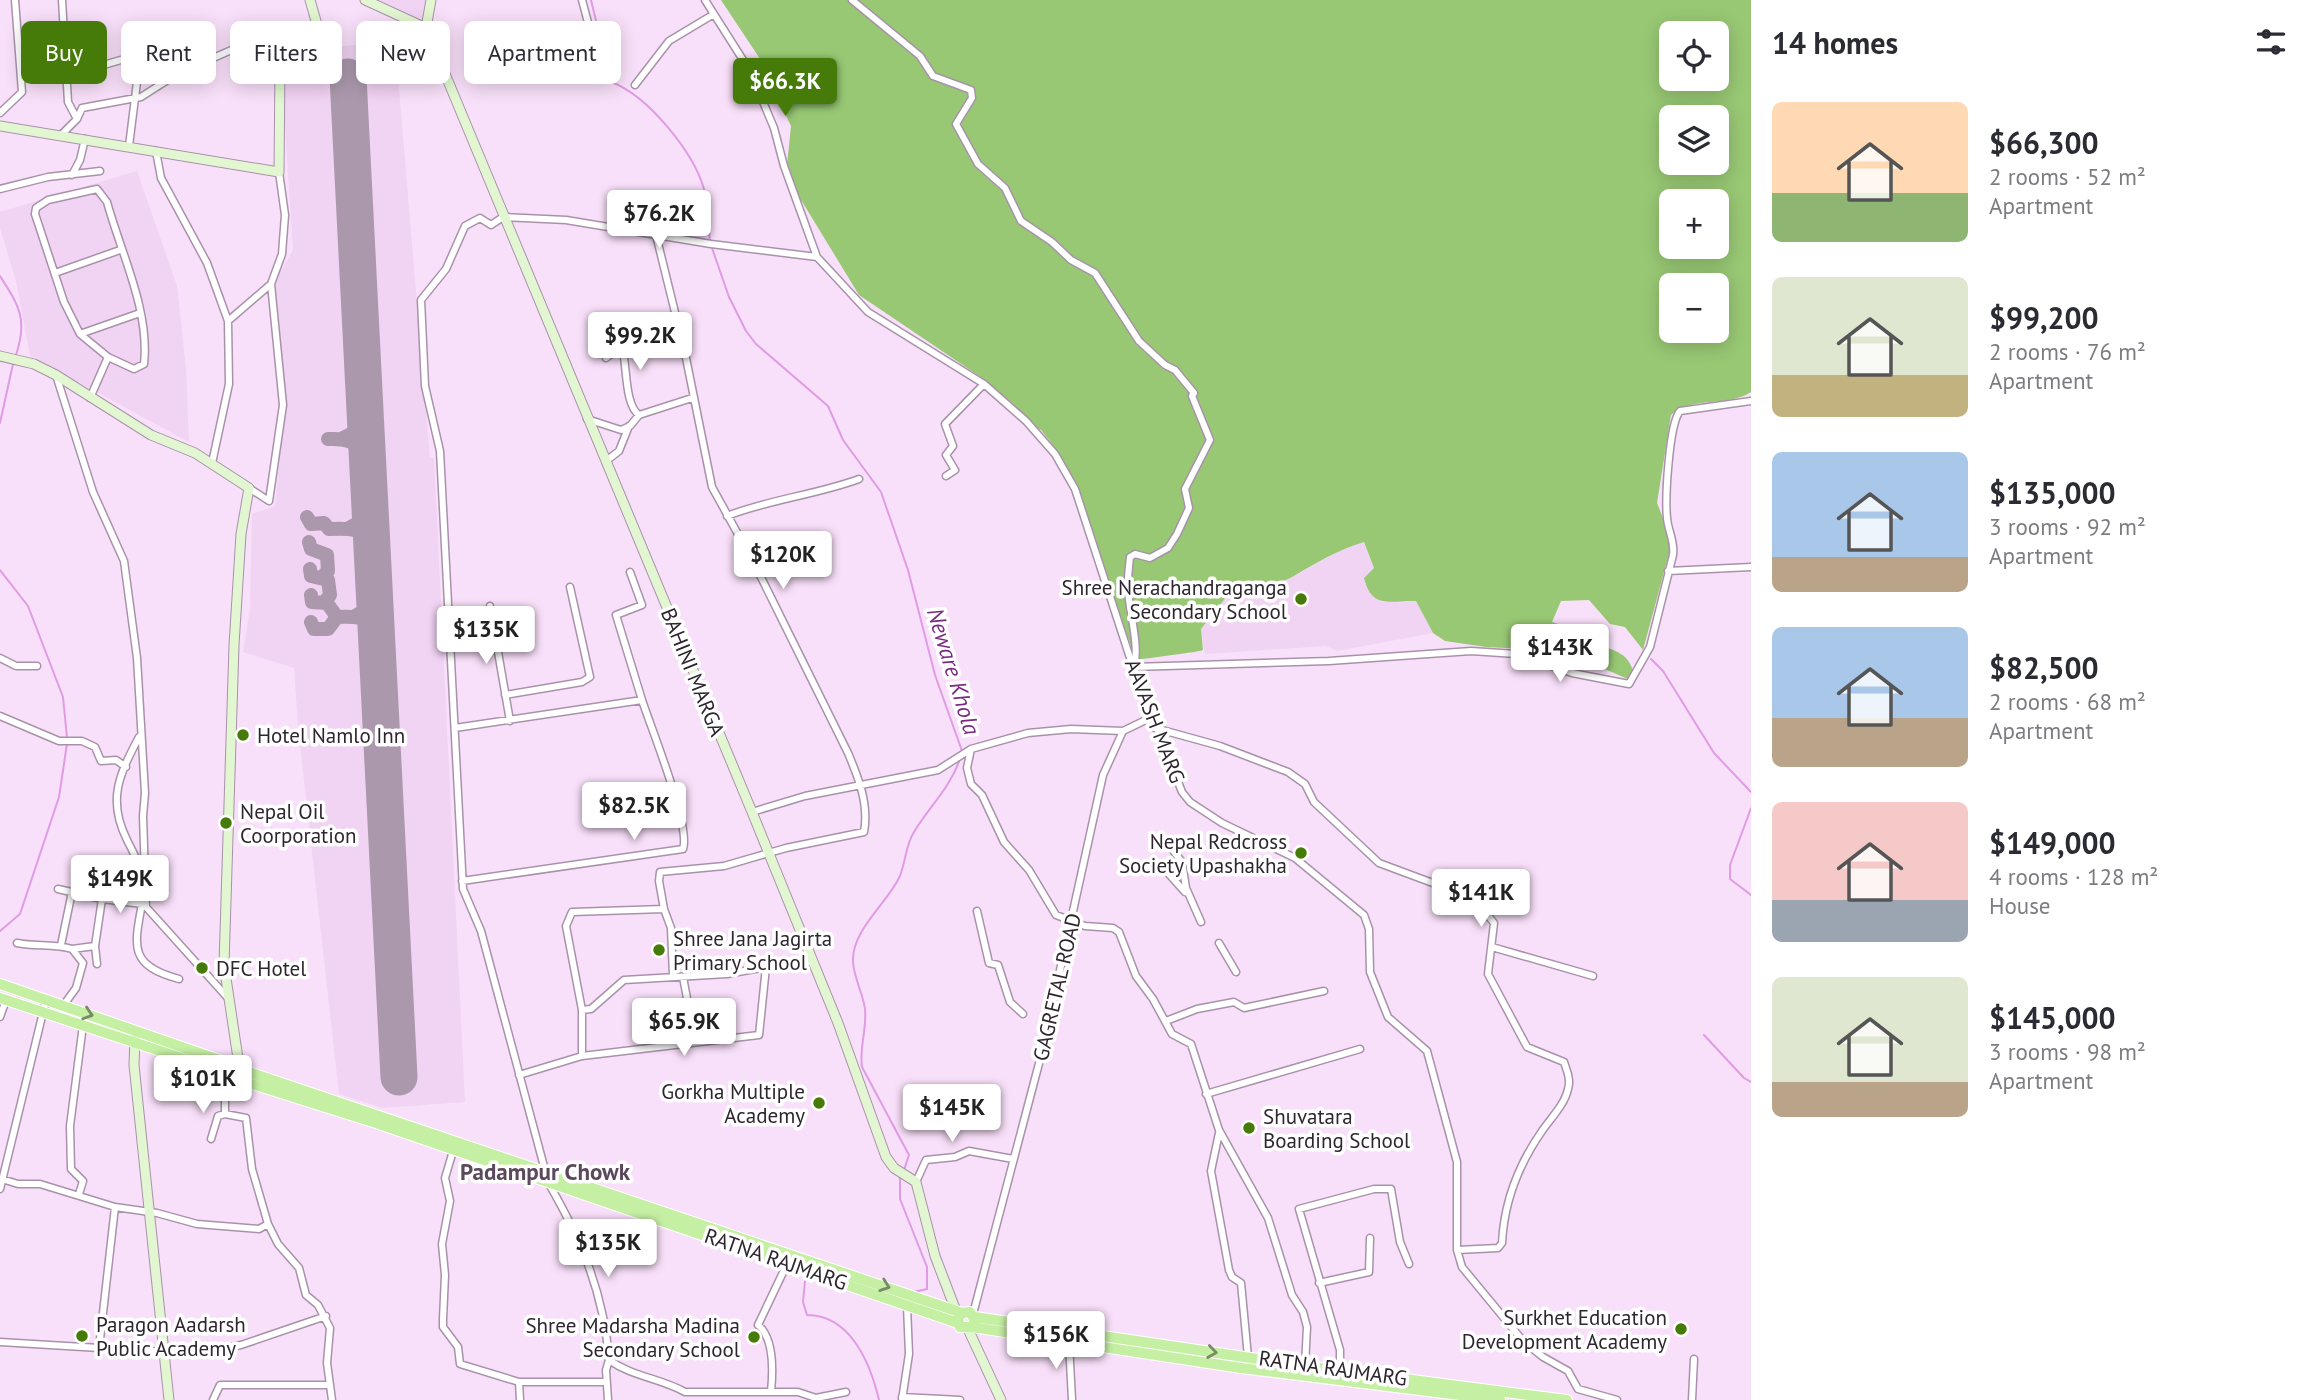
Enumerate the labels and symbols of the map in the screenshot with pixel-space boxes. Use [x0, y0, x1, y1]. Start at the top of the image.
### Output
pin: $66.3K [728, 58, 842, 118]
pin: $76.2K [602, 190, 716, 250]
pin: $99.2K [583, 312, 697, 372]
pin: $120K [734, 532, 832, 591]
place label: Shree Nerachandraganga Secondary School [1062, 574, 1287, 625]
marker: Shree Nerachandraganga Secondary School [1293, 591, 1309, 607]
street label: BAHINI MARGA [655, 604, 731, 741]
water label: Neware Khola [921, 604, 987, 738]
pin: $135K [437, 606, 535, 666]
pin: $143K [1511, 624, 1609, 684]
street label: AAVASH MARG [1119, 655, 1191, 787]
place label: Hotel Namlo Inn [257, 722, 405, 749]
marker: Hotel Namlo Inn [235, 727, 251, 743]
pin: $82.5K [577, 782, 691, 842]
place label: Nepal Oil Coorporation [240, 798, 357, 849]
marker: Nepal Oil Coorporation [218, 815, 234, 831]
place label: Nepal Redcross Society Upashakha [1119, 828, 1287, 879]
marker: Nepal Redcross Society Upashakha [1293, 845, 1309, 861]
pin: $149K [71, 856, 169, 915]
pin: $141K [1432, 870, 1530, 929]
street label: GAGRETAL ROAD [1027, 911, 1087, 1063]
place label: Shree Jana Jagirta Primary School [673, 925, 832, 976]
marker: Shree Jana Jagirta Primary School [651, 942, 667, 958]
place label: DFC Hotel [216, 955, 306, 982]
marker: DFC Hotel [194, 960, 210, 976]
pin: $65.9K [627, 998, 741, 1058]
one-way arrow [81, 1006, 93, 1020]
pin: $101K [154, 1056, 252, 1115]
place label: Gorkha Multiple Academy [661, 1078, 805, 1129]
pin: $145K [903, 1084, 1001, 1144]
marker: Gorkha Multiple Academy [811, 1095, 827, 1111]
place label: Shuvatara Boarding School [1263, 1103, 1410, 1154]
marker: Shuvatara Boarding School [1241, 1120, 1257, 1136]
district label: Padampur Chowk [460, 1157, 631, 1186]
pin: $135K [559, 1220, 657, 1279]
street label: RATNA RAJMARG [701, 1222, 851, 1296]
one-way arrow [879, 1278, 891, 1292]
place label: Surkhet Education Development Academy [1462, 1304, 1667, 1355]
place label: Paragon Aadarsh Public Academy [96, 1311, 246, 1362]
place label: Shree Madarsha Madina Secondary School [525, 1312, 740, 1363]
pin: $156K [1007, 1312, 1105, 1371]
marker: Surkhet Education Development Academy [1673, 1321, 1689, 1337]
marker: Paragon Aadarsh Public Academy [74, 1328, 90, 1344]
marker: Shree Madarsha Madina Secondary School [746, 1329, 762, 1345]
one-way arrow [1206, 1344, 1218, 1359]
street label: RATNA RAJMARG [1257, 1344, 1409, 1392]

